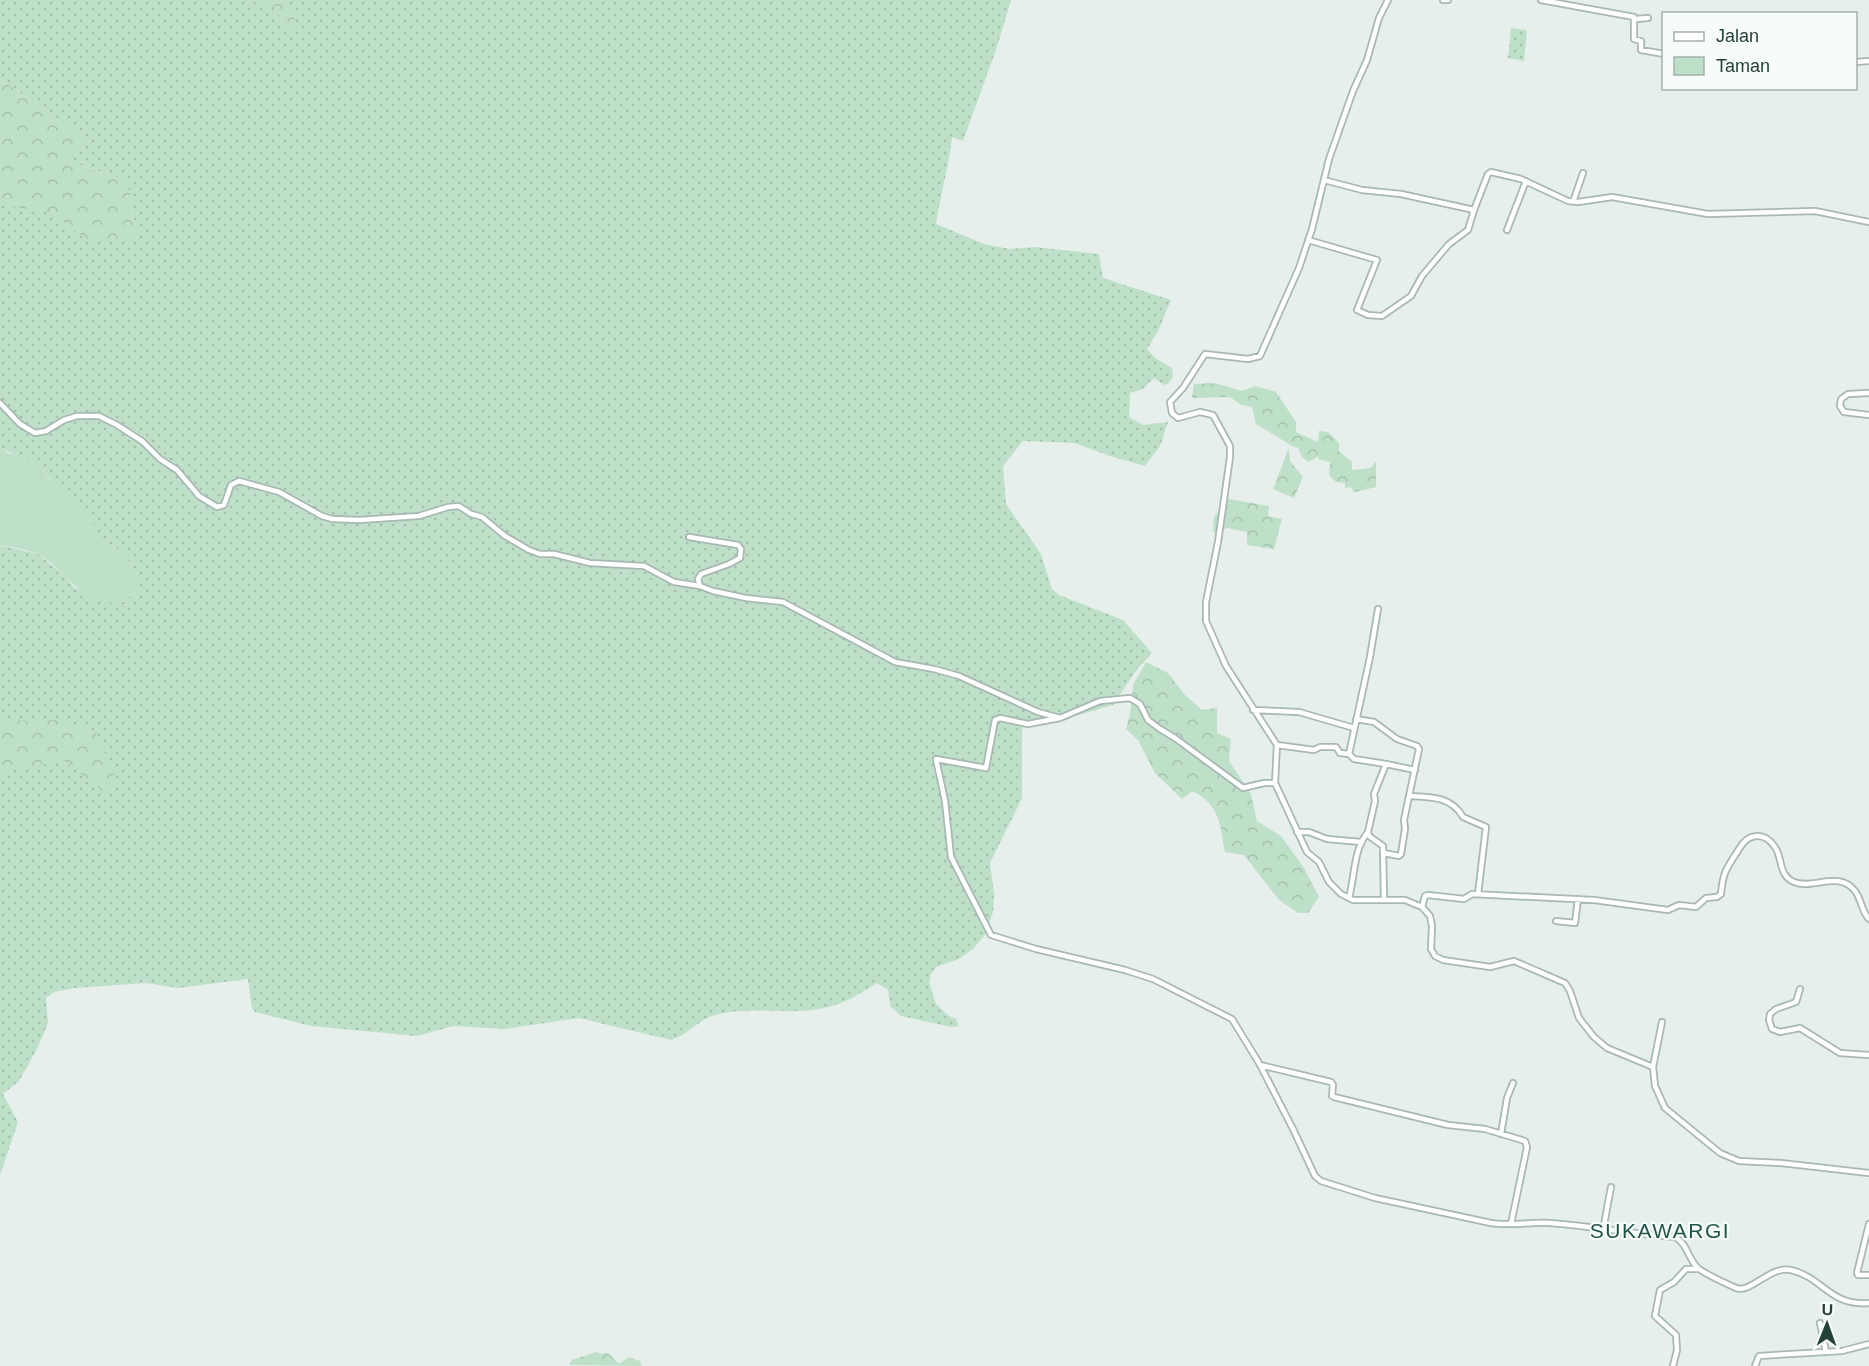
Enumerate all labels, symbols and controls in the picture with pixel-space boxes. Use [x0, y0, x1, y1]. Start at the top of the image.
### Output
legend [1662, 12, 1857, 90]
text: Jalan [1716, 26, 1759, 46]
text: Taman [1716, 56, 1770, 76]
district label: SUKAWARGI [1590, 1219, 1730, 1242]
north arrow [1797, 1294, 1857, 1354]
text: U [1821, 1301, 1833, 1318]

